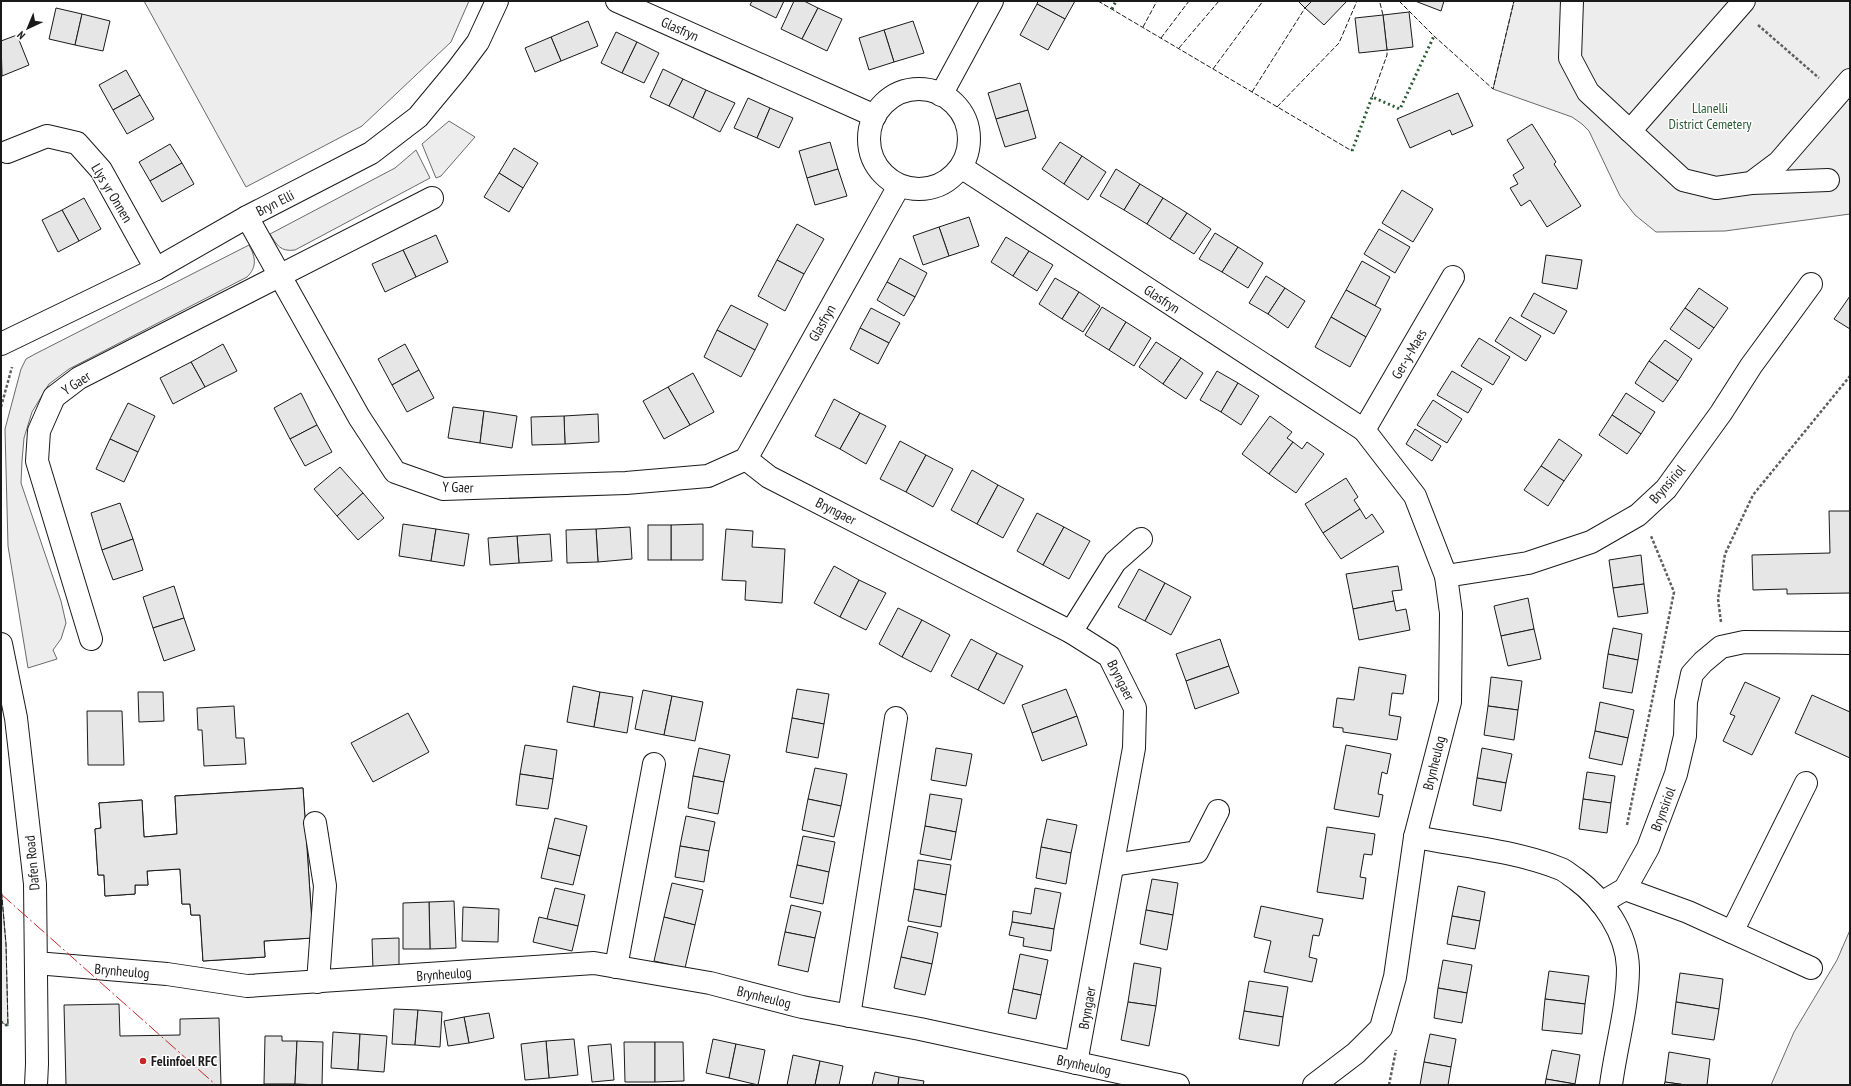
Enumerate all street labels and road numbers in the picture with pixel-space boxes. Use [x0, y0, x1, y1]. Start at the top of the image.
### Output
street label: Glasfryn [658, 13, 702, 45]
street label: Llys yr Onnen [87, 160, 137, 226]
street label: Bryn Elli [253, 186, 297, 220]
street label: Glasfryn [1141, 281, 1183, 317]
street label: Glasfryn [805, 301, 839, 345]
street label: Ger-y-Maes [1387, 325, 1431, 382]
street label: Y Gaer [58, 367, 94, 399]
street label: Brynsiriol [1645, 460, 1689, 507]
street label: Y Gaer [442, 477, 474, 497]
street label: Bryngaer [813, 493, 859, 529]
street label: Bryngaer [1103, 657, 1139, 703]
street label: Brynheulog [1419, 734, 1449, 792]
street label: Brynsiriol [1647, 784, 1680, 834]
street label: Dafen Road [21, 835, 43, 891]
street label: Brynheulog [94, 960, 150, 982]
street label: Brynheulog [416, 963, 472, 985]
street label: Brynheulog [735, 982, 793, 1012]
street label: Bryngaer [1074, 985, 1100, 1031]
street label: Brynheulog [1055, 1050, 1113, 1080]

